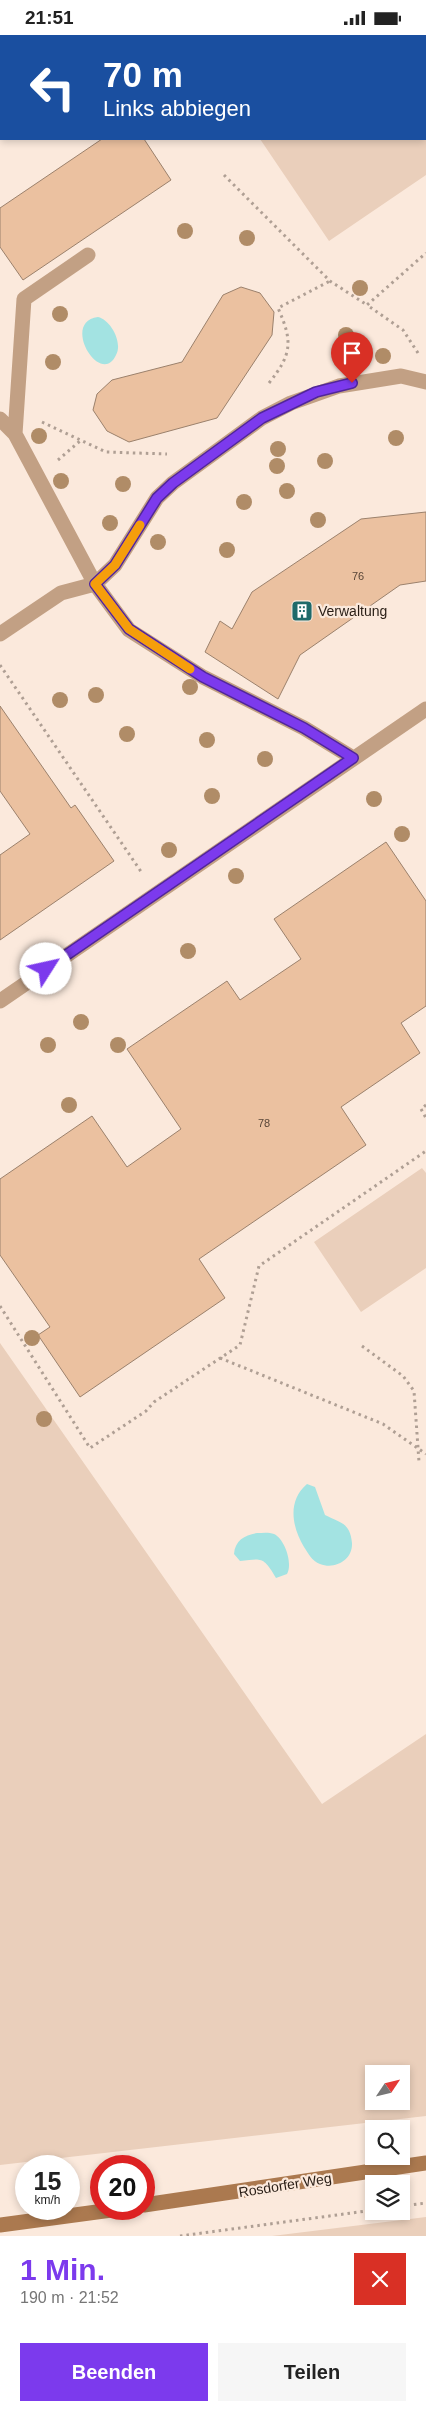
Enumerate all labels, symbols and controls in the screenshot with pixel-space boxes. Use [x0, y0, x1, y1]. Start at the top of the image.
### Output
text: 21:51 [25, 7, 74, 28]
icon: left [20, 55, 85, 120]
text: 70 m [103, 55, 183, 94]
text: Links abbiegen [103, 96, 251, 121]
pin [331, 332, 373, 383]
icon: arrive [338, 339, 366, 367]
house number: 76 [352, 570, 364, 582]
building icon: Verwaltung [290, 599, 314, 623]
place label: Verwaltung [318, 603, 387, 619]
position arrow [19, 942, 71, 994]
house number: 78 [258, 1117, 270, 1129]
north arrow [365, 2065, 410, 2110]
map controls [365, 2065, 410, 2220]
button: search [365, 2120, 410, 2165]
speed limit sign: 20 [90, 2155, 155, 2220]
text: 15 [34, 2167, 61, 2195]
street label: Rosdorfer Weg [237, 2170, 333, 2200]
button: layers [365, 2175, 410, 2220]
text: km/h [34, 2193, 61, 2207]
text: 1 Min. [20, 2253, 105, 2286]
button: close [354, 2253, 406, 2305]
text: 190 m · 21:52 [20, 2289, 119, 2306]
button: Beenden [20, 2343, 208, 2401]
button: Teilen [218, 2343, 406, 2401]

